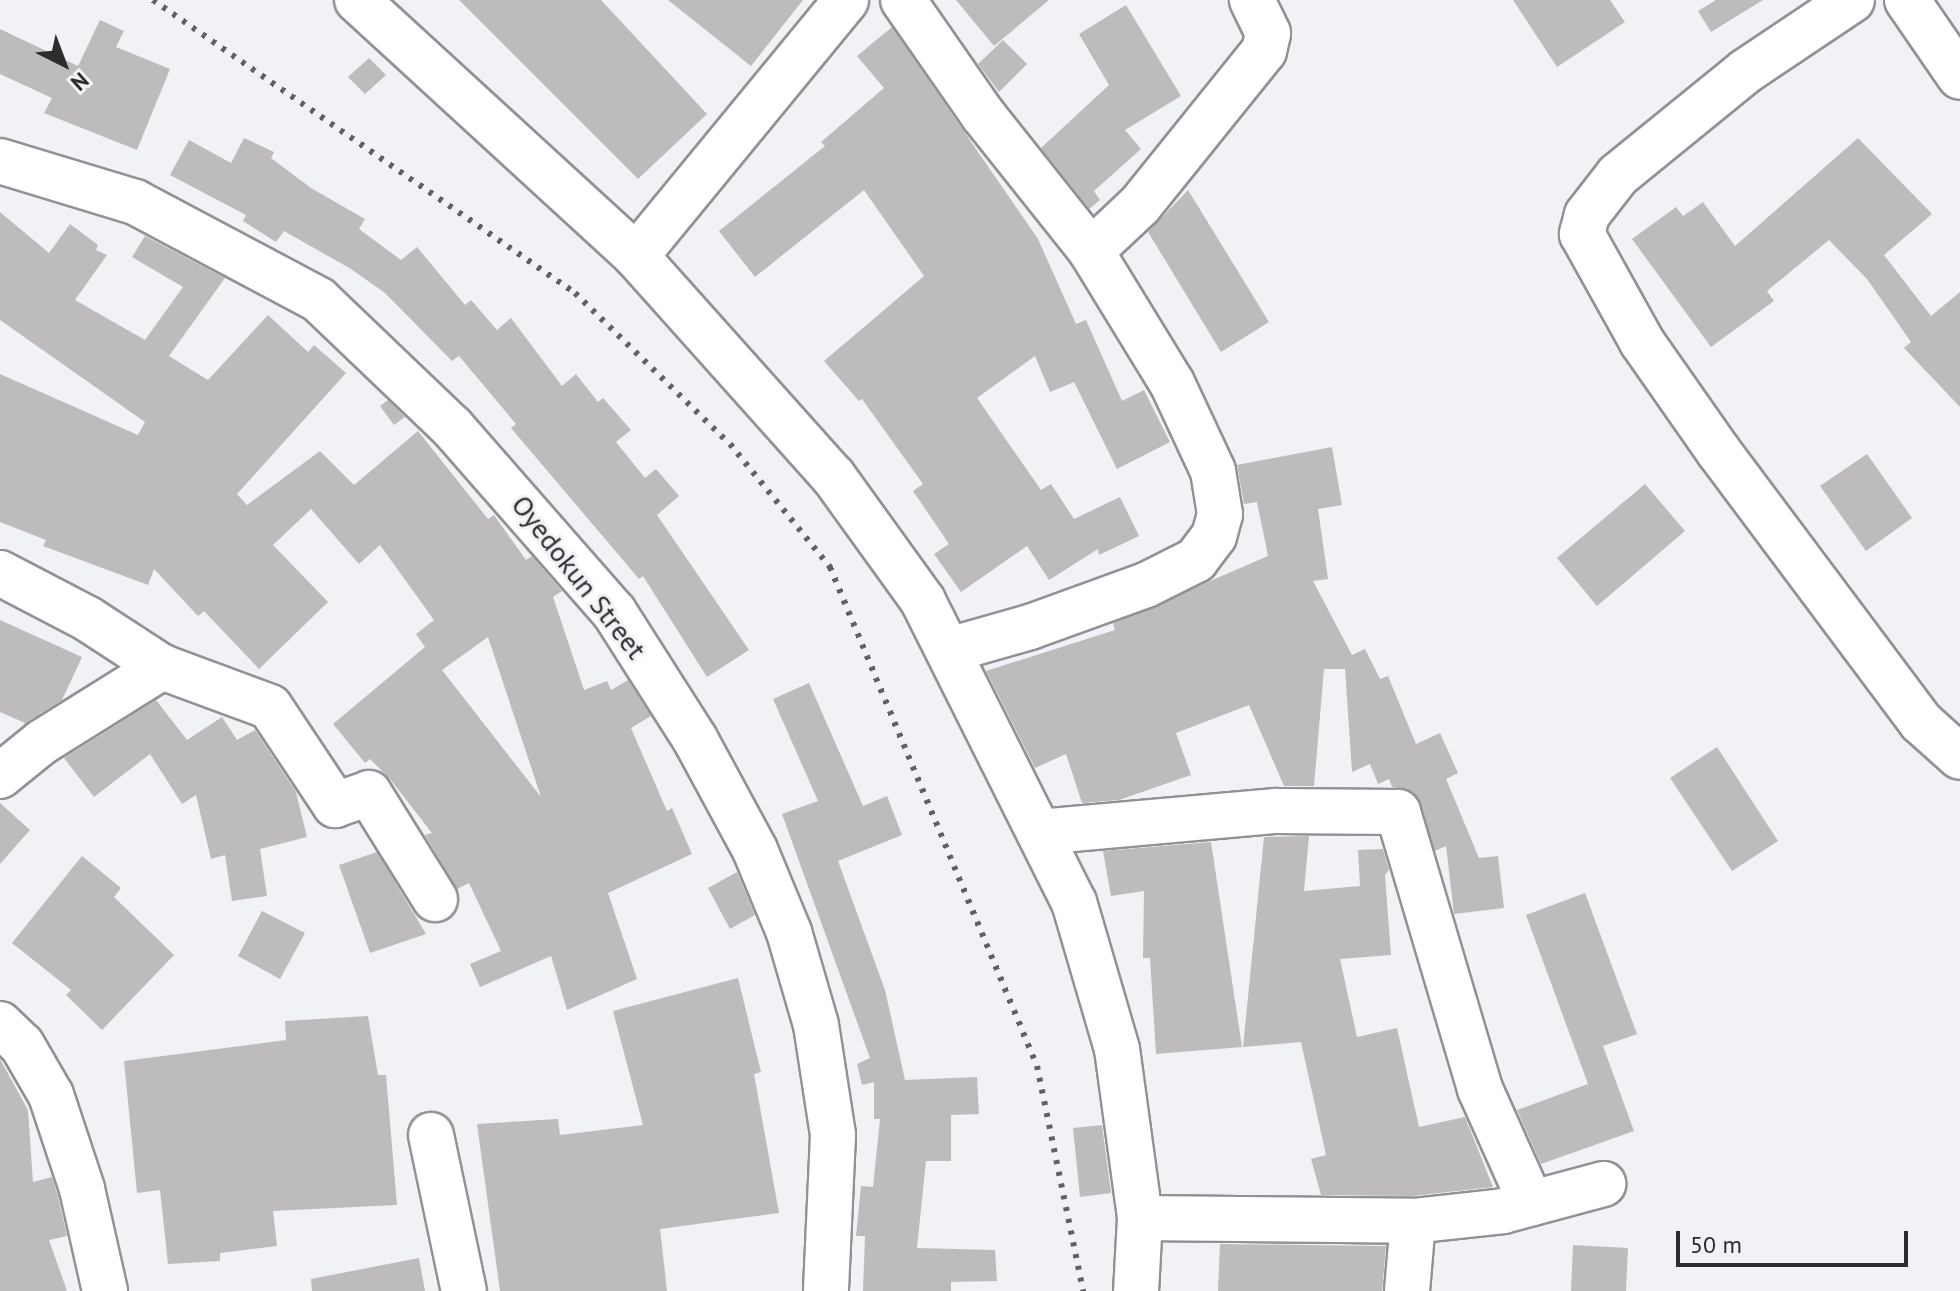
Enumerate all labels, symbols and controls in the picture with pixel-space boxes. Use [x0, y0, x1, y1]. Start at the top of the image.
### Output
north arrow [24, 24, 104, 104]
text: N [65, 67, 95, 97]
street label: Oyedokun Street [505, 488, 653, 666]
scale bar [1680, 1215, 1912, 1265]
text: 50 m [1690, 1229, 1742, 1260]

